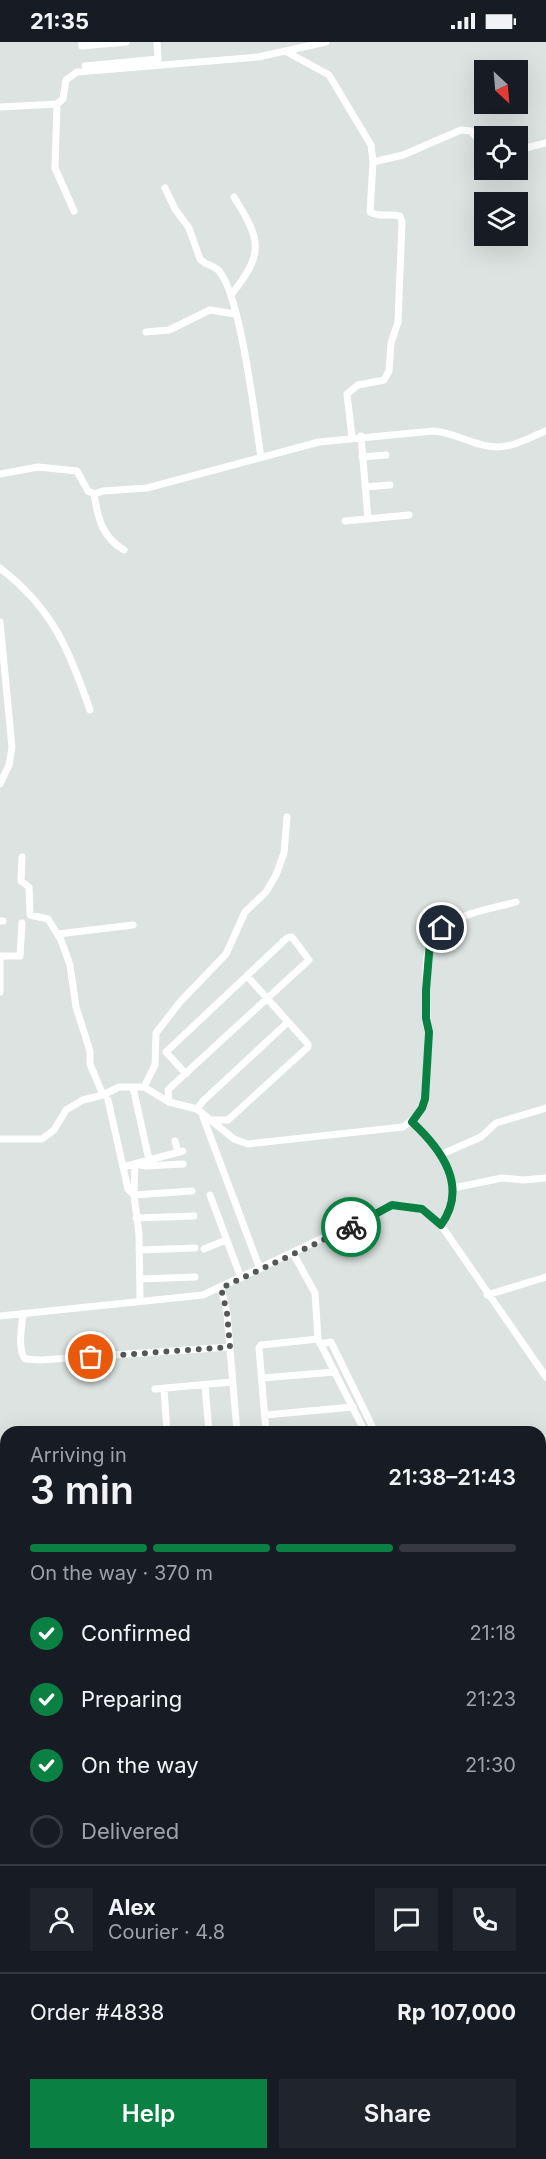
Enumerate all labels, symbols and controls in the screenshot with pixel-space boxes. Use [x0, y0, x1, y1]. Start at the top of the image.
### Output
text: 21:35 [30, 8, 89, 34]
north arrow [474, 60, 528, 114]
map controls [474, 60, 528, 246]
button: locate [474, 126, 528, 180]
button: layers [474, 192, 528, 246]
pin [416, 902, 467, 953]
icon: home [425, 911, 458, 944]
courier [321, 1197, 381, 1257]
icon: bike [335, 1211, 368, 1244]
pin [65, 1331, 116, 1382]
icon: bag [74, 1340, 107, 1373]
text: Arriving in [30, 1443, 127, 1467]
text: 21:38–21:43 [388, 1464, 516, 1490]
text: 3 min [30, 1466, 134, 1513]
text: On the way · 370 m [30, 1561, 213, 1585]
icon: check [30, 1617, 63, 1650]
text: Confirmed [81, 1620, 191, 1646]
text: 21:18 [469, 1621, 516, 1645]
icon: check [30, 1683, 63, 1716]
text: Preparing [81, 1686, 182, 1712]
text: 21:23 [465, 1687, 516, 1711]
icon: check [30, 1749, 63, 1782]
text: On the way [81, 1752, 199, 1778]
text: 21:30 [465, 1753, 516, 1777]
text: Delivered [81, 1818, 179, 1844]
button: person [30, 1888, 93, 1951]
button: chat [375, 1888, 438, 1951]
button: phone [453, 1888, 516, 1951]
text: Alex [108, 1894, 156, 1920]
text: Courier · 4.8 [108, 1920, 225, 1944]
text: Order #4838 [30, 1999, 164, 2025]
text: Rp 107,000 [397, 1999, 516, 2025]
button: Help [30, 2079, 267, 2148]
button: Share [279, 2079, 516, 2148]

